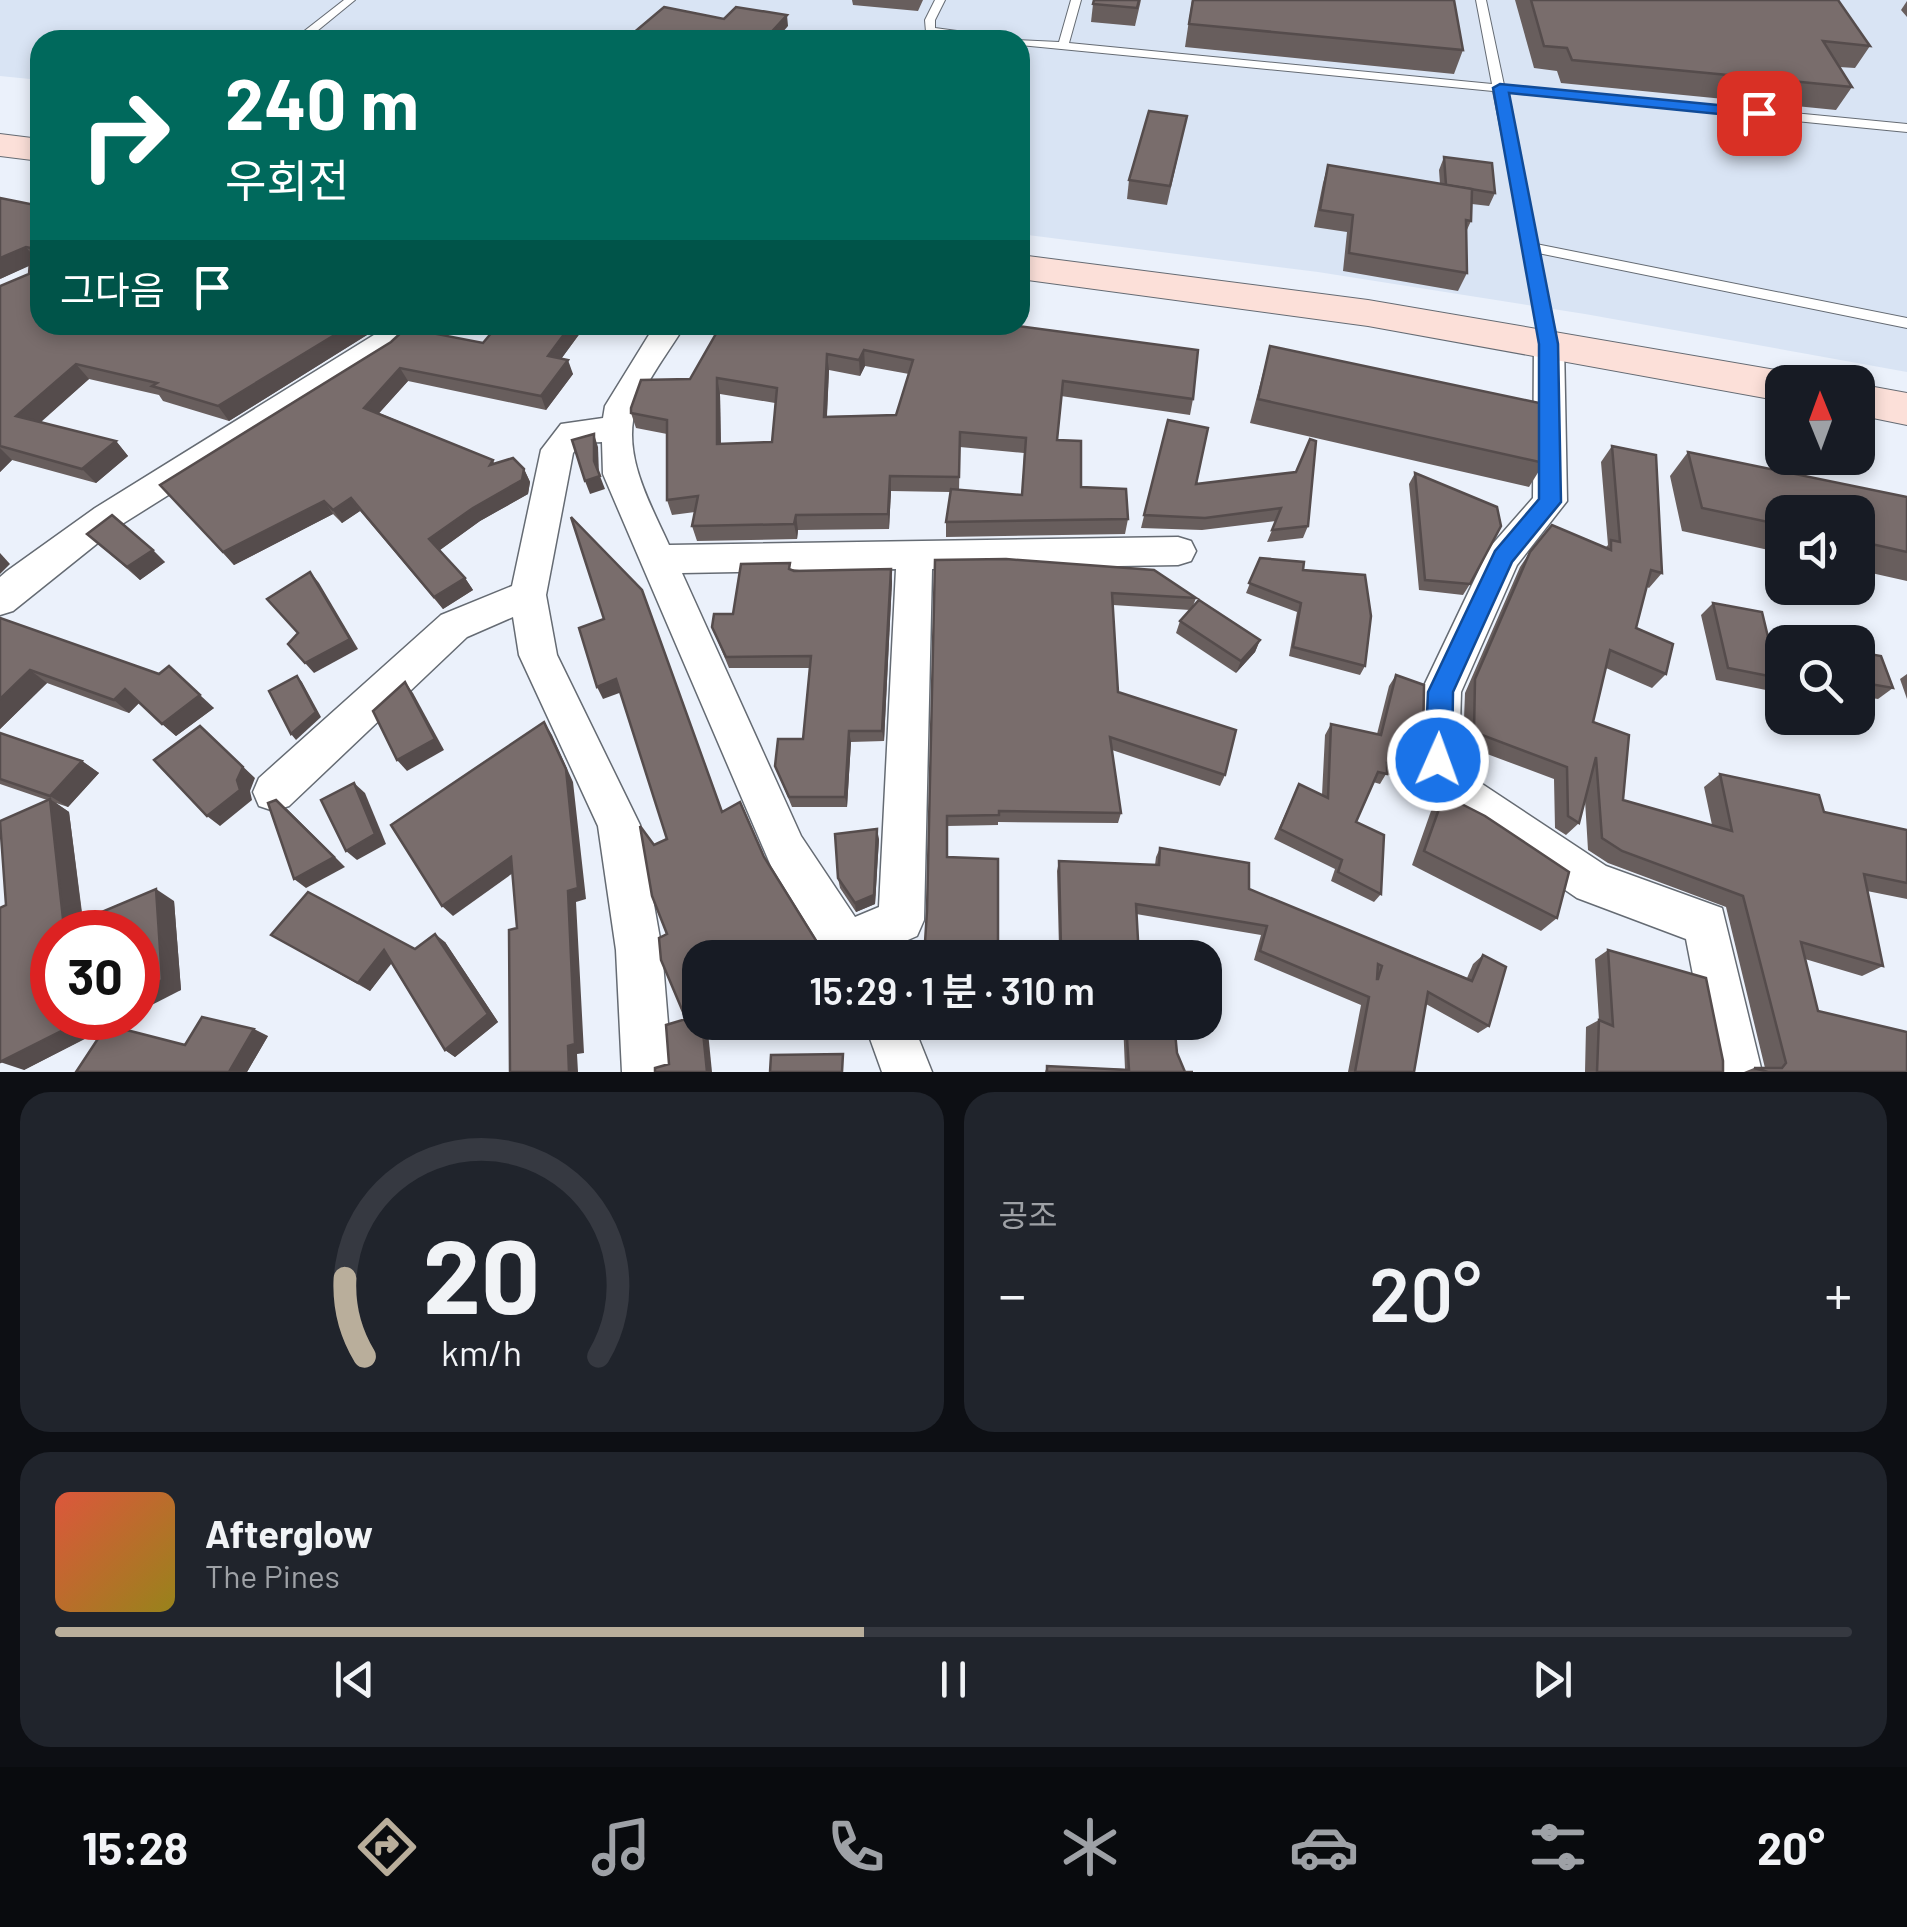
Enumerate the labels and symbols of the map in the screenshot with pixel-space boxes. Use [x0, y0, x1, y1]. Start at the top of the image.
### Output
pin [1717, 71, 1802, 156]
north arrow [1765, 365, 1875, 475]
position arrow [1386, 708, 1490, 812]
speed limit sign: 30 [30, 910, 160, 1040]

